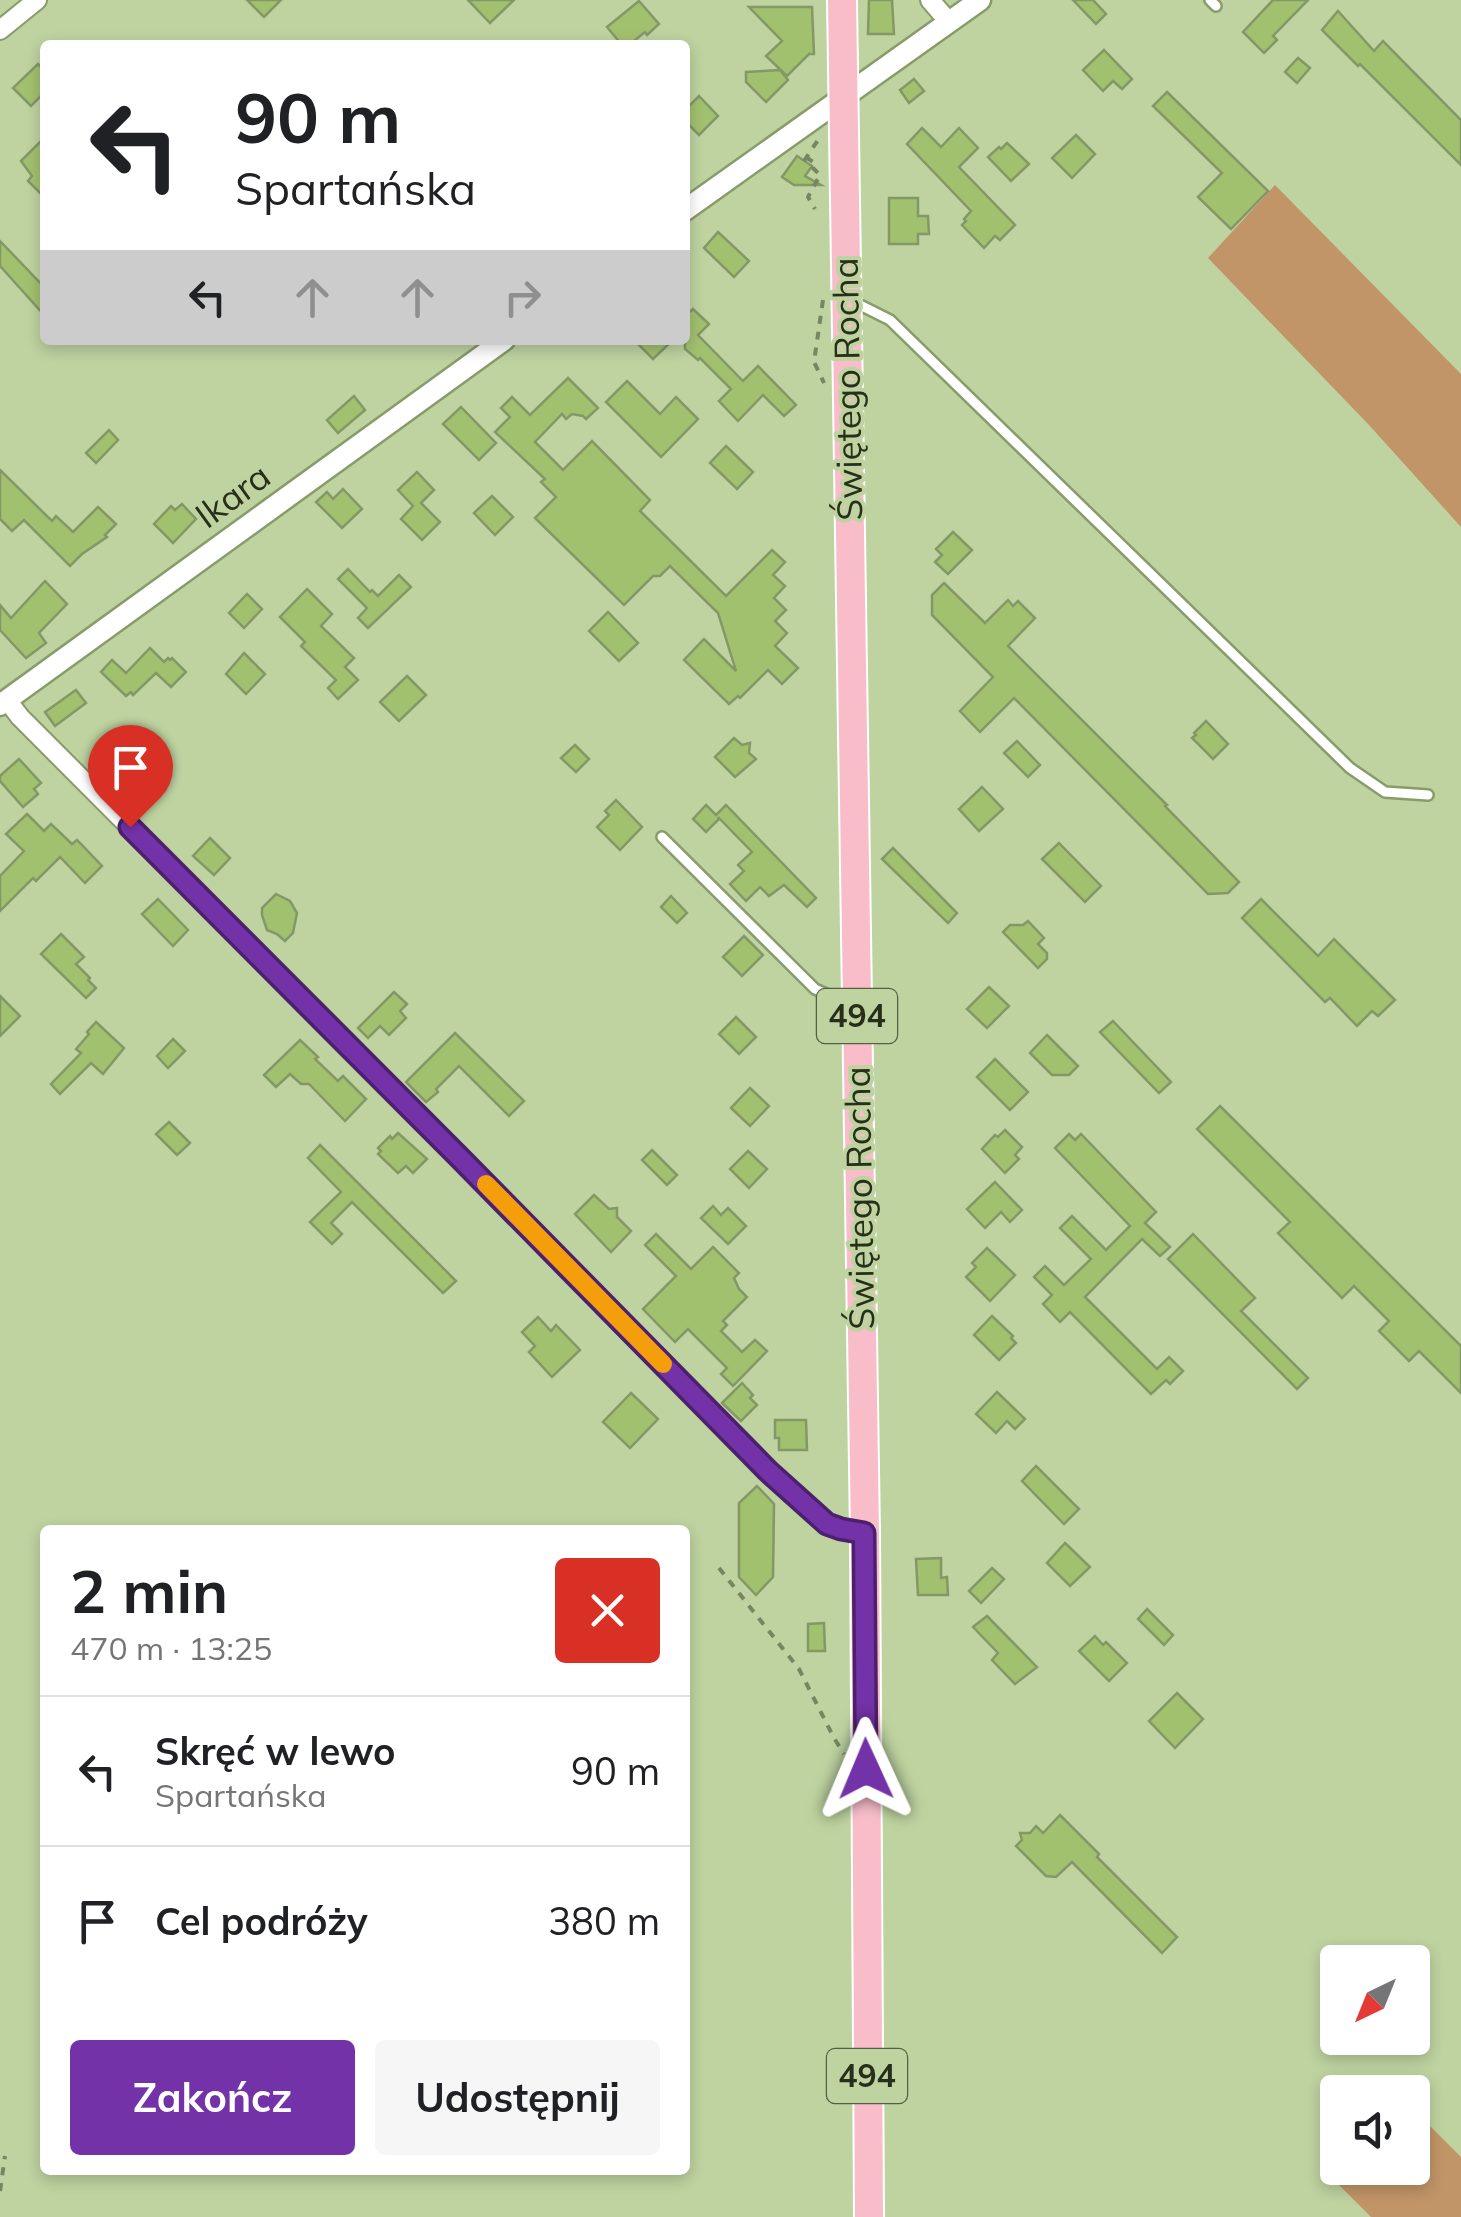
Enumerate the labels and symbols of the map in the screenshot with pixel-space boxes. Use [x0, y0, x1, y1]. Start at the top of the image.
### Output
street label: Świętego Rocha [823, 257, 871, 521]
street label: Ikara [187, 453, 278, 537]
pin [88, 725, 173, 828]
road number: 494 [817, 989, 897, 1043]
street label: Świętego Rocha [835, 1066, 883, 1330]
position arrow [814, 1717, 918, 1821]
north arrow [1320, 1945, 1430, 2055]
road number: 494 [827, 2049, 907, 2103]

